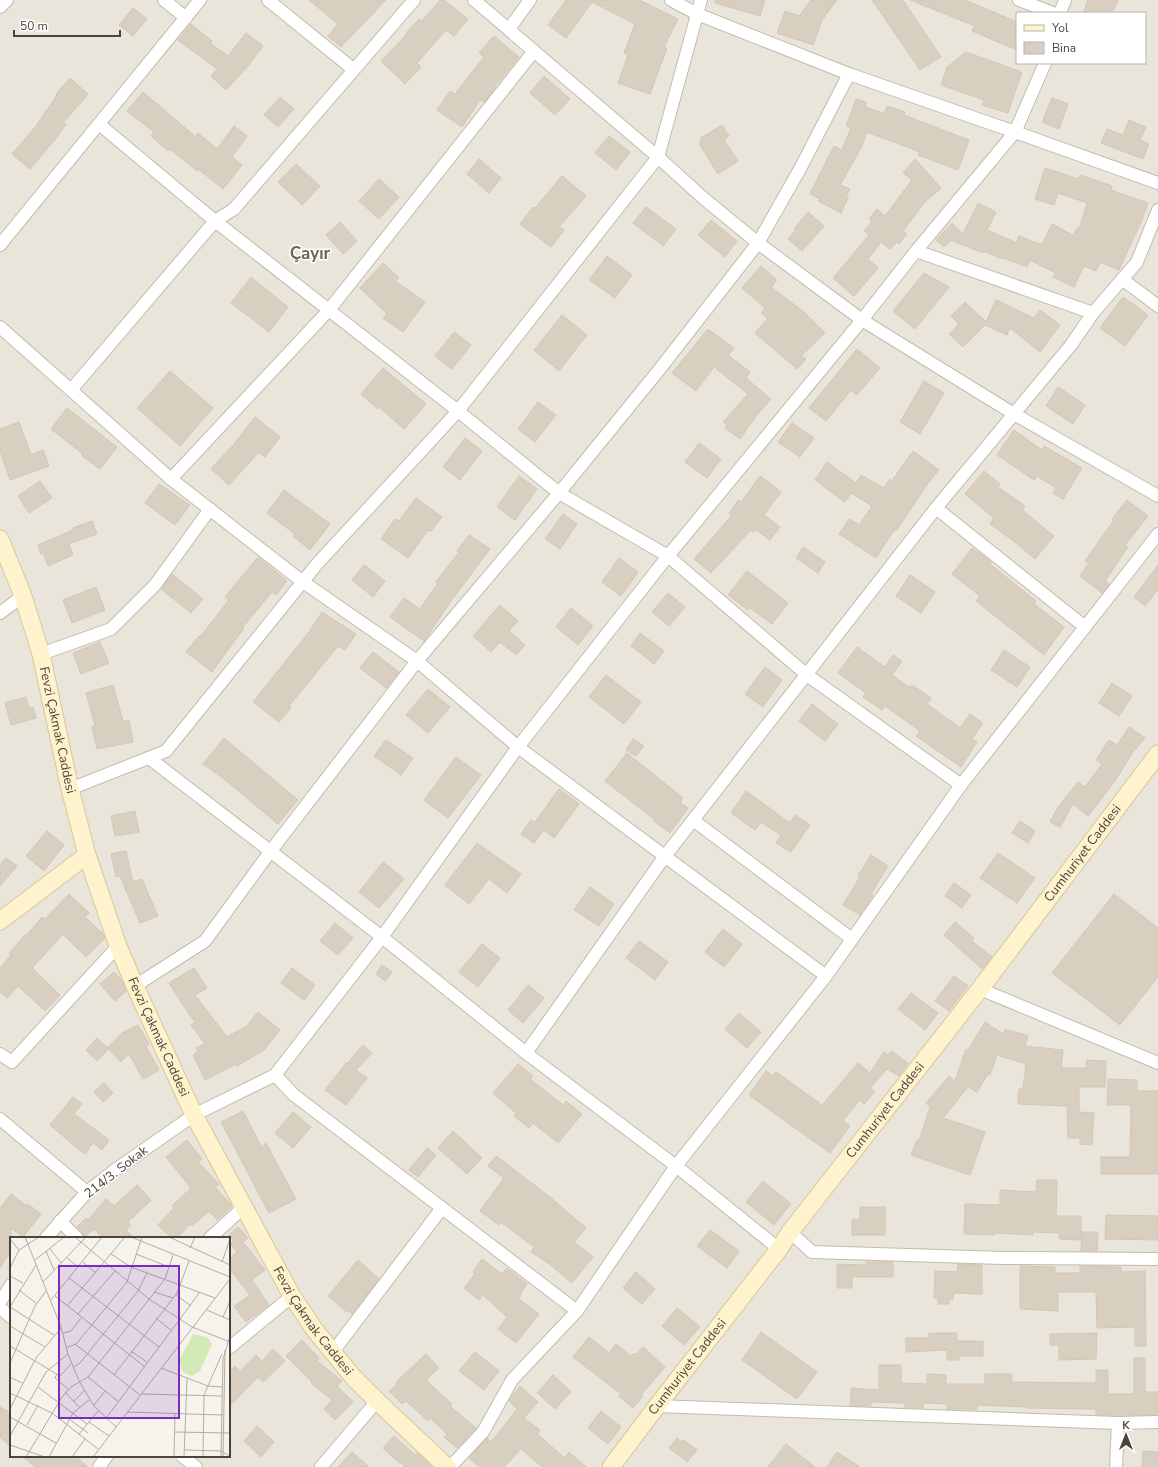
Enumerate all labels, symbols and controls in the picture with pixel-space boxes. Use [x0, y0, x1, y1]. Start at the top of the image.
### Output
scale bar [14, 12, 120, 38]
legend [1016, 12, 1146, 64]
text: 50 m [20, 18, 48, 34]
text: Yol [1051, 20, 1069, 36]
text: Bina [1052, 40, 1076, 56]
district label: Çayır [290, 242, 331, 265]
street label: Fevzi Çakmak Caddesi [35, 665, 80, 796]
street label: Cumhuriyet Caddesi [1040, 801, 1125, 906]
street label: Fevzi Çakmak Caddesi [123, 974, 193, 1099]
street label: Cumhuriyet Caddesi [842, 1058, 929, 1162]
street label: 214/3. Sokak [80, 1141, 152, 1203]
inset map [10, 1237, 230, 1457]
street label: Fevzi Çakmak Caddesi [269, 1263, 357, 1379]
street label: Cumhuriyet Caddesi [644, 1315, 731, 1419]
north arrow [1106, 1415, 1146, 1455]
text: K [1122, 1418, 1130, 1433]

